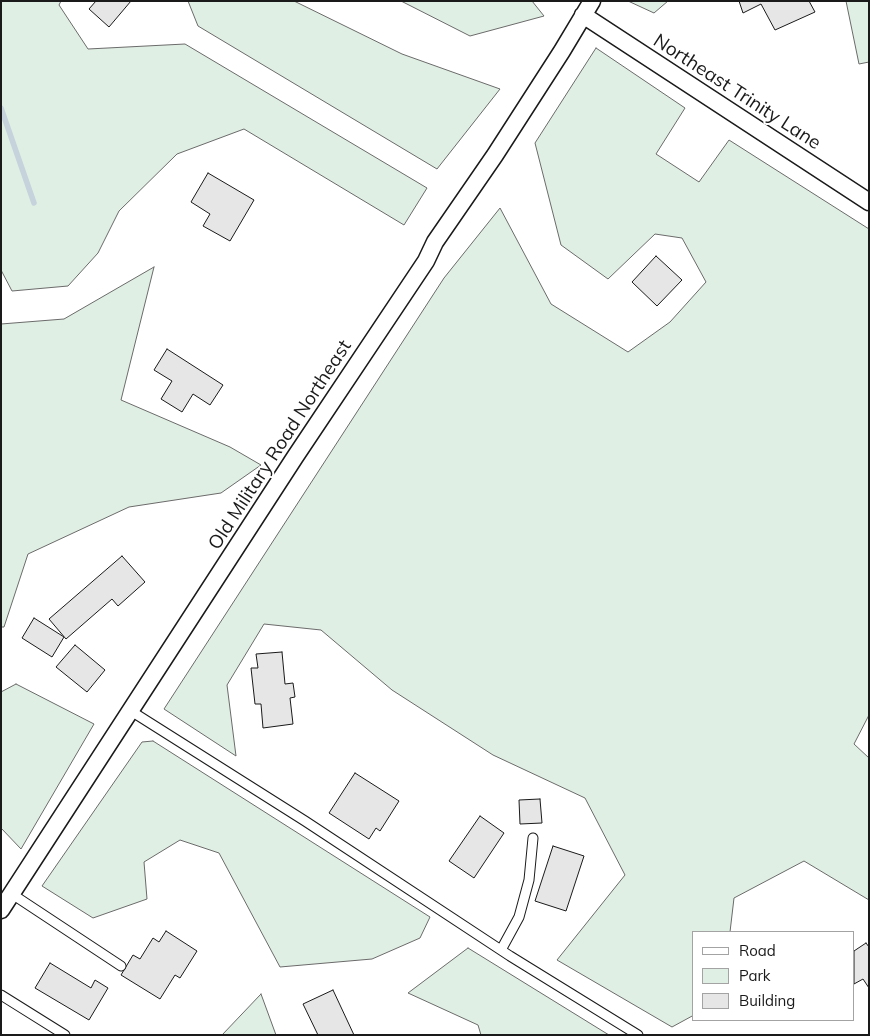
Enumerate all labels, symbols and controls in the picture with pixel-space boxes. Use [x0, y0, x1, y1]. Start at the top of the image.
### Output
street label: Northeast Trinity Lane [649, 29, 825, 155]
street label: Old Military Road Northeast [204, 336, 356, 554]
legend [692, 931, 855, 1021]
text: Road [739, 941, 776, 960]
text: Park [739, 966, 771, 985]
text: Building [739, 991, 795, 1010]

